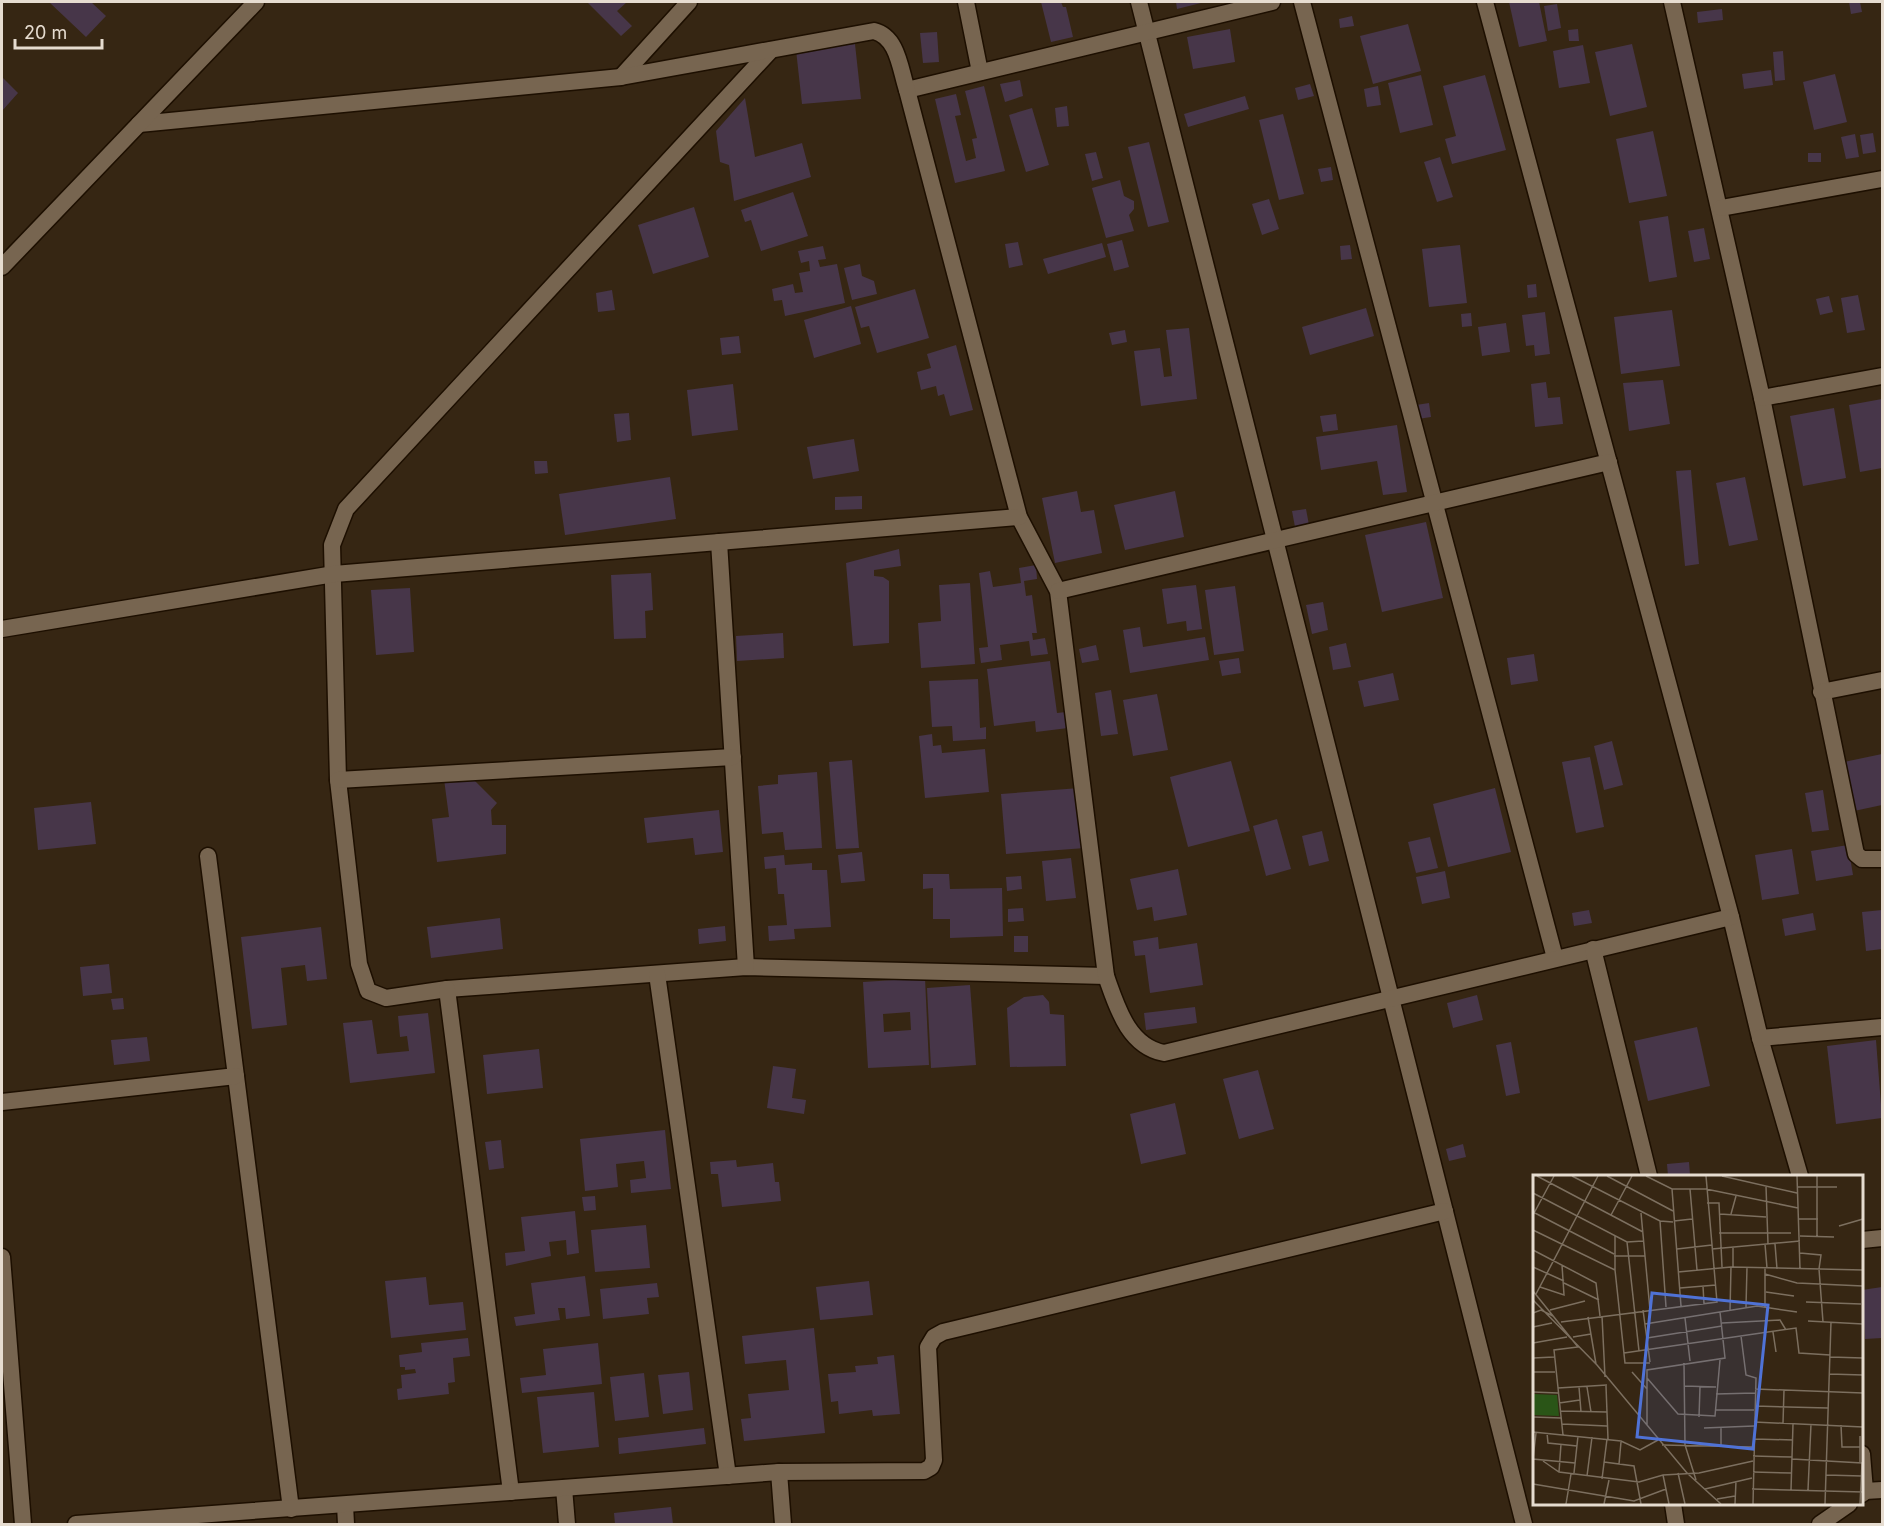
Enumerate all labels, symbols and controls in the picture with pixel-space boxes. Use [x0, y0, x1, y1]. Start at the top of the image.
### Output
scale bar [15, 12, 102, 50]
text: 20 m [24, 22, 67, 43]
inset map [1533, 1175, 1863, 1505]

